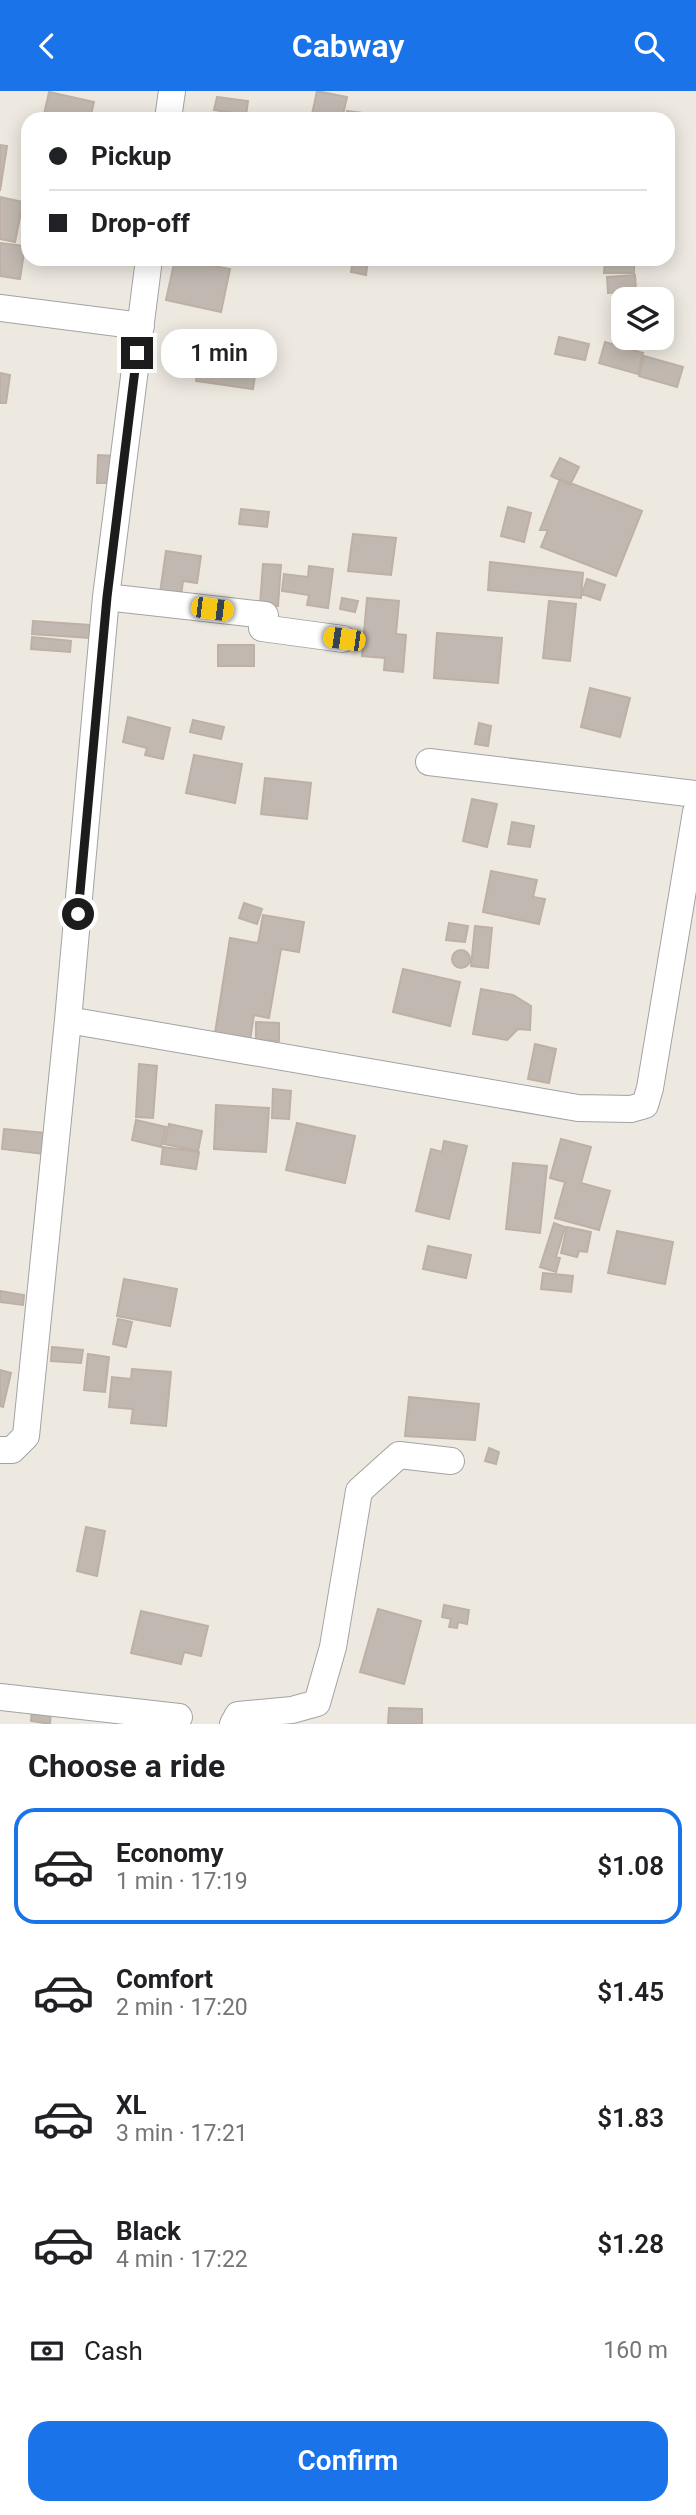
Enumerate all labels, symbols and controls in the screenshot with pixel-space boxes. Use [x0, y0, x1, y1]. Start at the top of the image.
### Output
icon: back [28, 27, 66, 65]
text: Cabway [292, 27, 404, 65]
icon: search [630, 27, 668, 65]
text: Pickup [91, 141, 171, 171]
text: Drop-off [91, 208, 190, 238]
map controls [611, 287, 674, 350]
button: layers [611, 287, 674, 350]
callout: 1 min [162, 329, 277, 377]
route end [121, 337, 153, 369]
text: 1 min [190, 340, 248, 367]
car [190, 596, 235, 622]
car [322, 626, 367, 652]
route start [62, 898, 94, 930]
text: Choose a ride [28, 1747, 225, 1785]
icon: car [32, 1835, 95, 1898]
text: Economy [116, 1838, 223, 1868]
text: $1.08 [597, 1851, 664, 1881]
text: 1 min · 17:19 [116, 1868, 248, 1895]
icon: car [32, 1961, 95, 2024]
text: Comfort [116, 1964, 213, 1994]
text: $1.45 [597, 1977, 664, 2007]
text: 2 min · 17:20 [116, 1994, 248, 2021]
icon: car [32, 2087, 95, 2150]
text: XL [116, 2090, 147, 2120]
text: $1.83 [597, 2103, 664, 2133]
text: 3 min · 17:21 [116, 2120, 248, 2147]
icon: car [32, 2213, 95, 2276]
text: Black [116, 2216, 181, 2246]
text: $1.28 [597, 2229, 664, 2259]
text: 4 min · 17:22 [116, 2246, 248, 2273]
icon: cash [28, 2332, 66, 2370]
text: Cash [84, 2336, 143, 2366]
text: 160 m [603, 2337, 668, 2364]
button: Confirm [28, 2421, 668, 2501]

